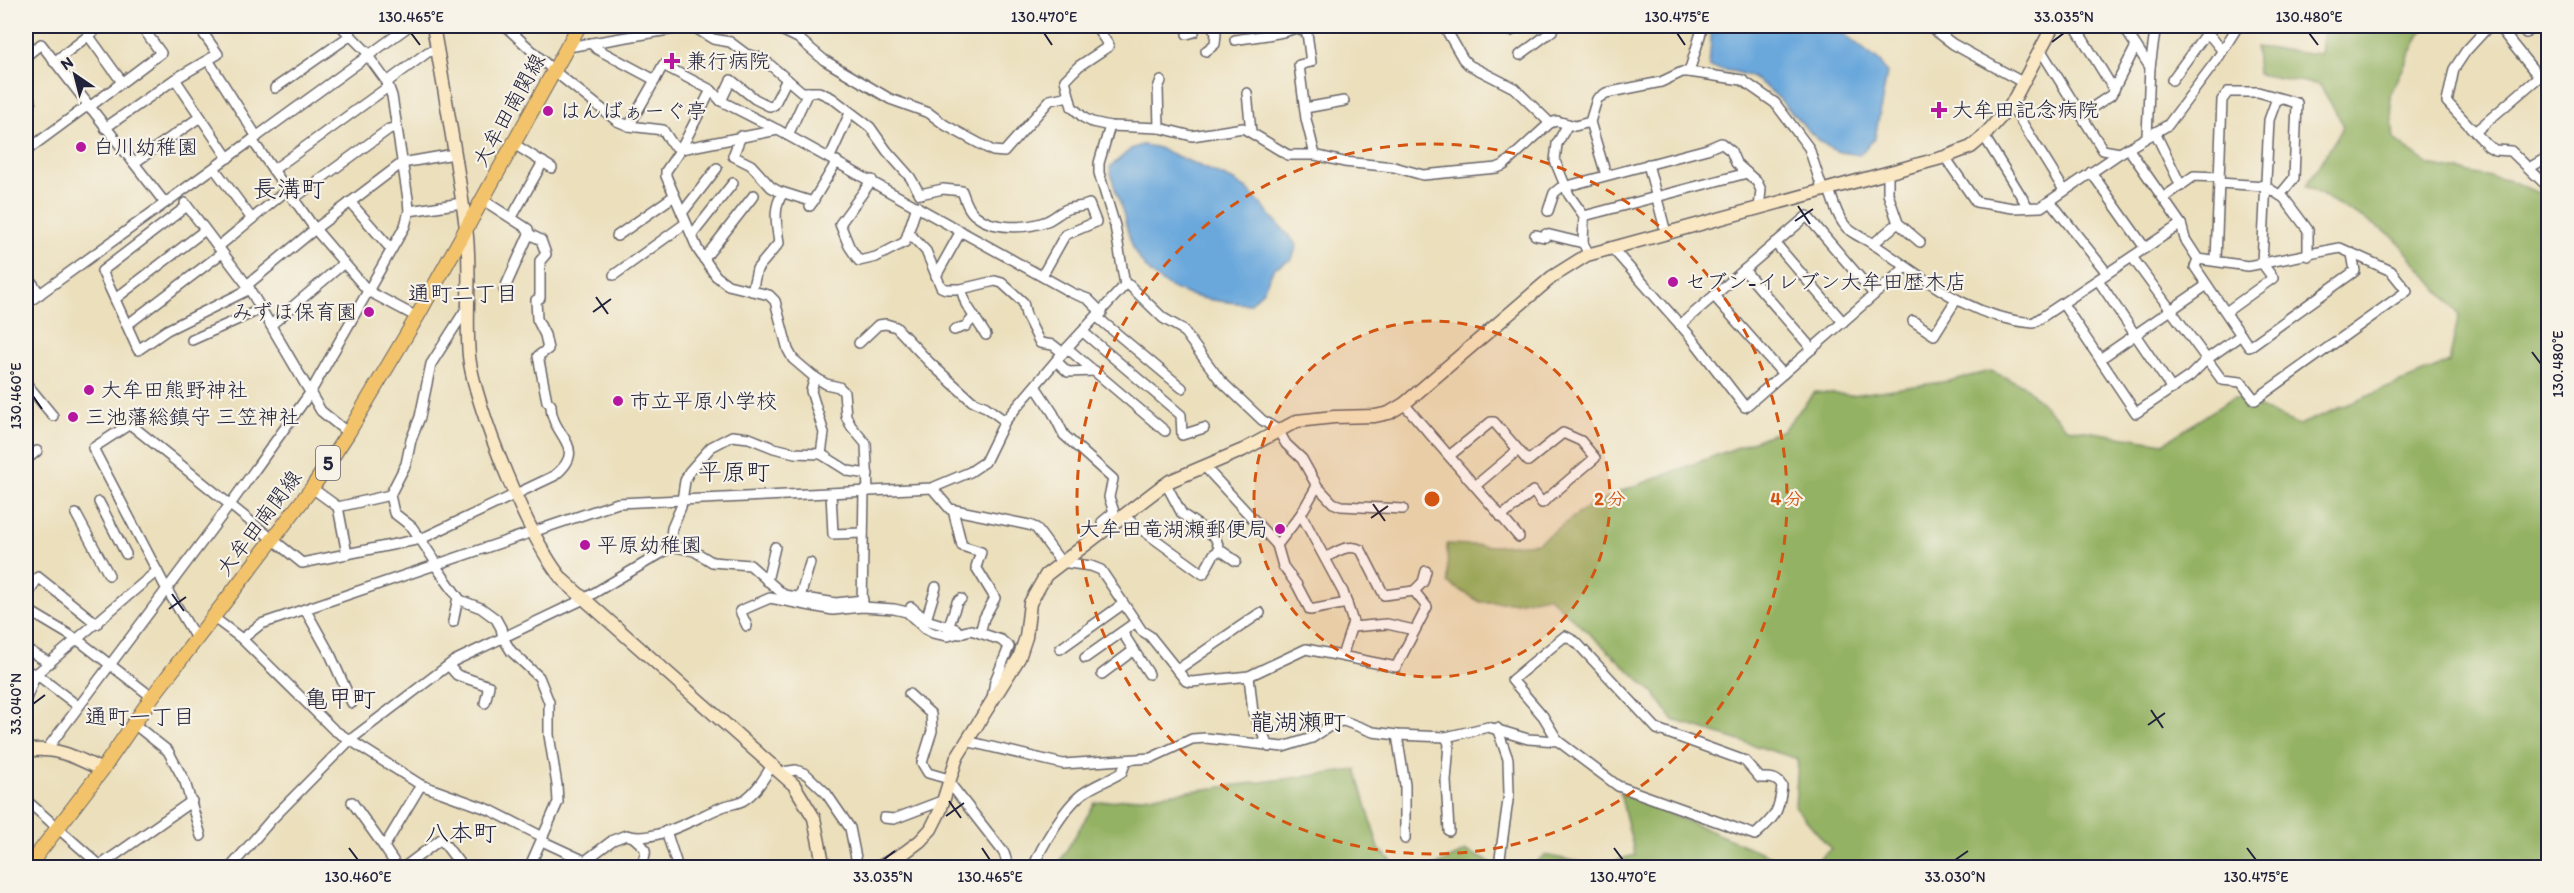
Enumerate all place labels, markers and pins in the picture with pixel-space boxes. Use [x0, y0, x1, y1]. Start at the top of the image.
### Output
place label: 兼行病院 [686, 48, 770, 73]
marker: 兼行病院 [663, 52, 681, 70]
place label: 大牟田記念病院 [1952, 97, 2099, 122]
place label: はんばぁーぐ亭 [560, 98, 707, 123]
marker: 大牟田記念病院 [1930, 101, 1948, 119]
marker: はんばぁーぐ亭 [541, 104, 555, 118]
place label: 白川幼稚園 [93, 134, 198, 159]
marker: 白川幼稚園 [74, 140, 88, 154]
place label: セブン-イレブン大牟田歴木店 [1685, 269, 1966, 294]
marker: セブン-イレブン大牟田歴木店 [1666, 275, 1680, 289]
place label: みずほ保育園 [232, 299, 357, 324]
marker: みずほ保育園 [362, 305, 376, 319]
place label: 大牟田熊野神社 [101, 377, 248, 402]
marker: 大牟田熊野神社 [82, 383, 96, 397]
place label: 市立平原小学校 [630, 388, 777, 413]
marker: 市立平原小学校 [611, 394, 625, 408]
place label: 三池藩総鎮守 三笠神社 [85, 404, 300, 429]
marker: 三池藩総鎮守 三笠神社 [66, 410, 80, 424]
centre of rings [1422, 489, 1442, 509]
place label: 大牟田竜湖瀬郵便局 [1079, 516, 1268, 541]
marker: 大牟田竜湖瀬郵便局 [1273, 522, 1287, 536]
place label: 平原幼稚園 [597, 532, 702, 557]
marker: 平原幼稚園 [578, 538, 592, 552]

